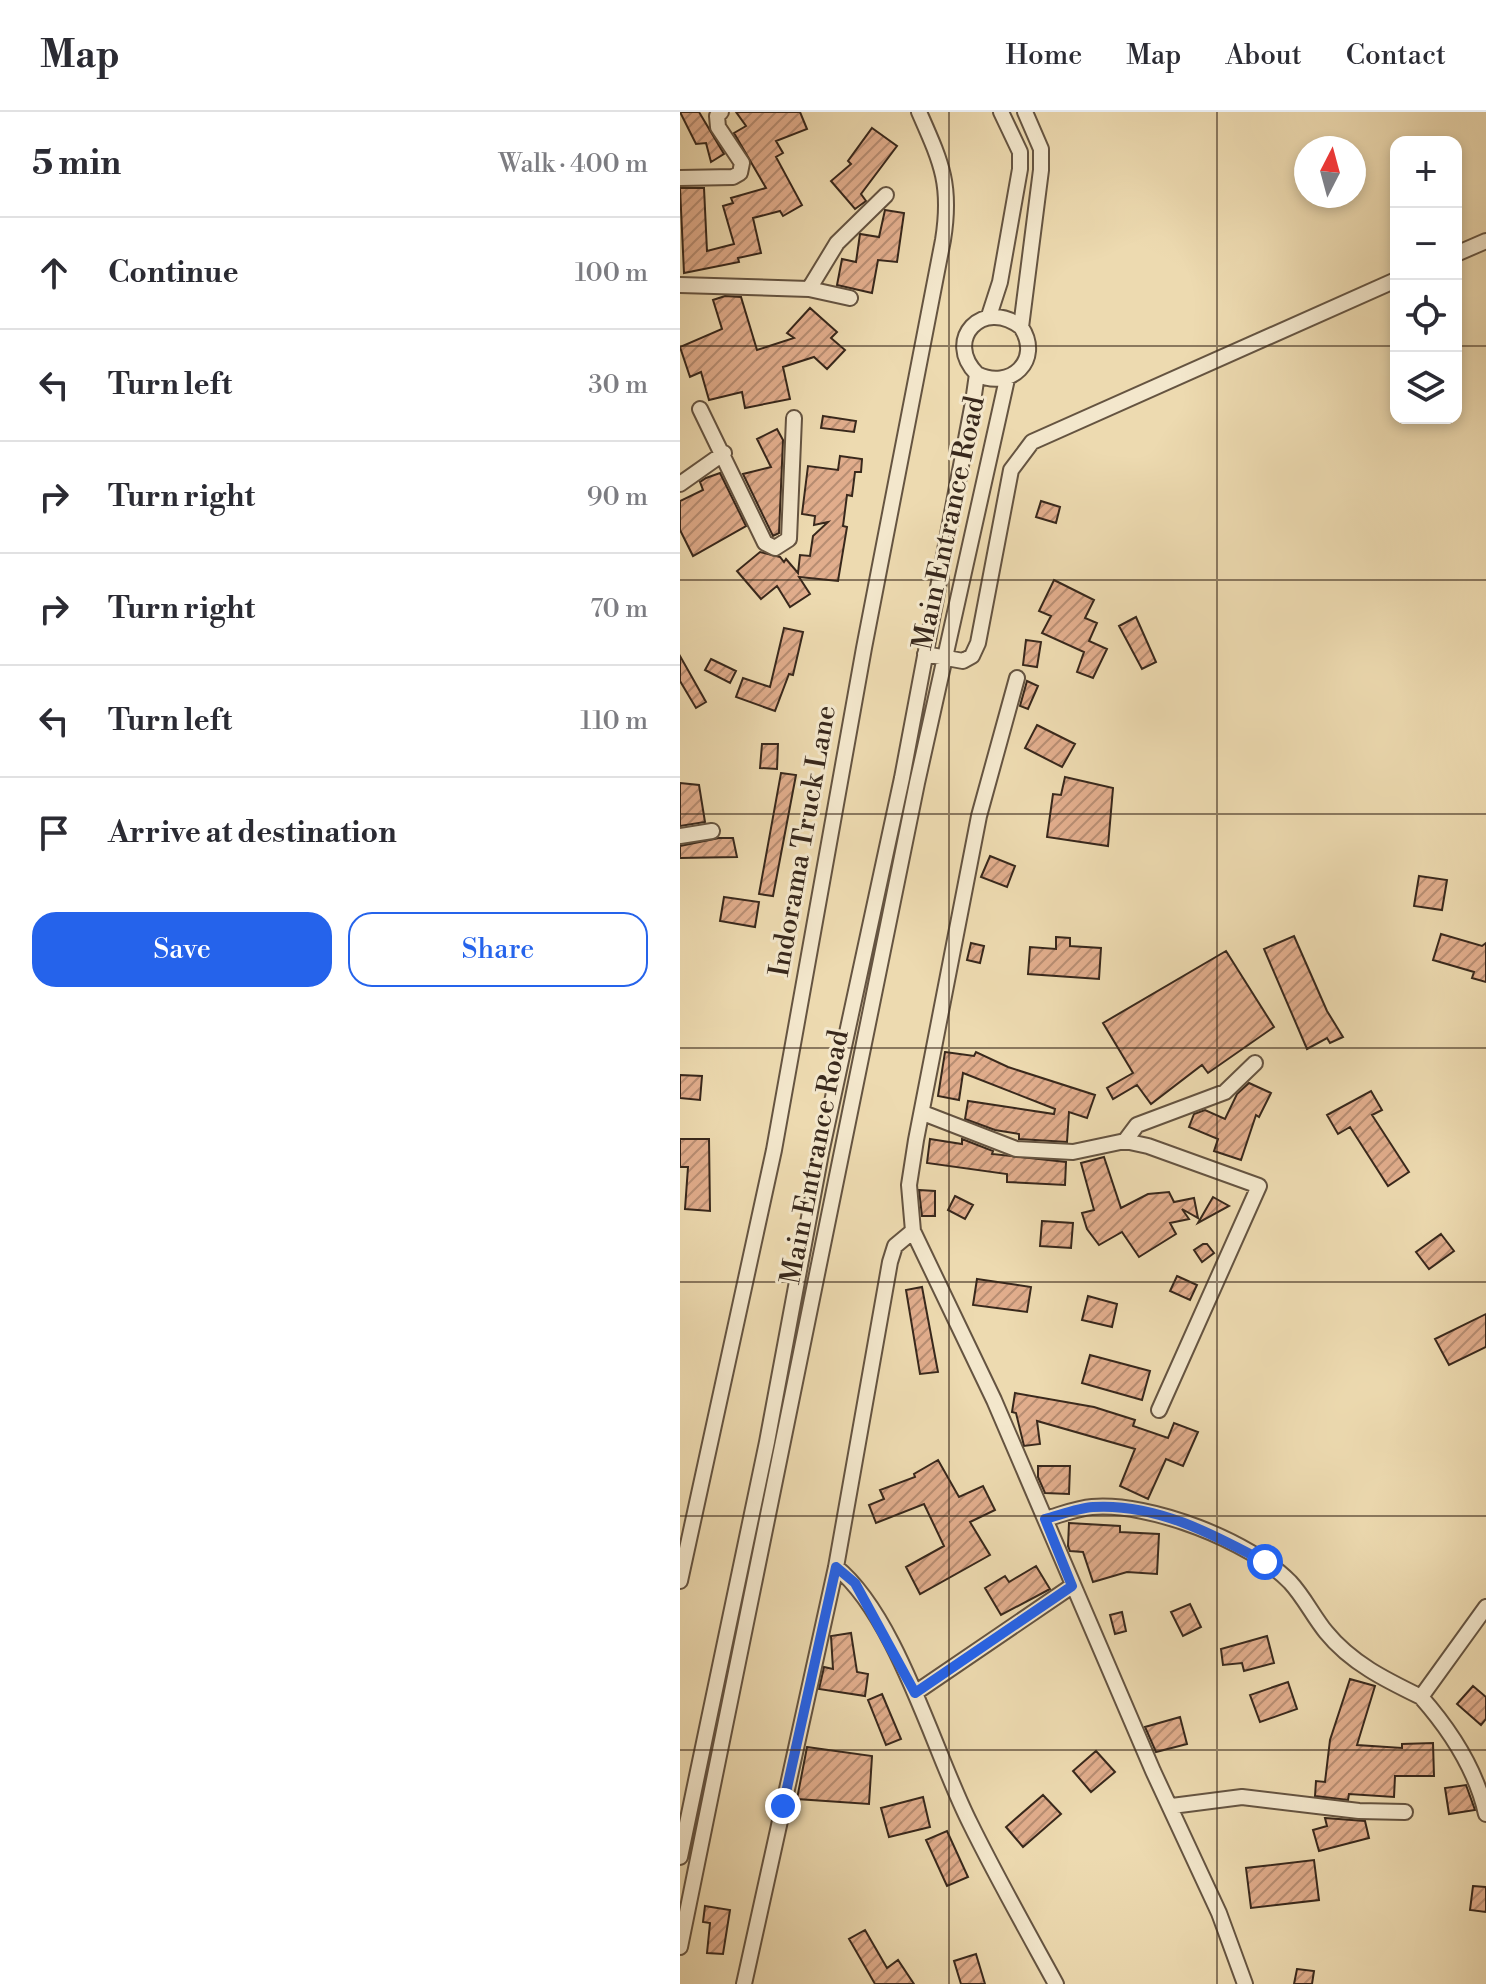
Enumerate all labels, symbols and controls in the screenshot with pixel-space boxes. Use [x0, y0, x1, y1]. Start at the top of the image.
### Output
text: Map [40, 32, 120, 79]
text: Home [1006, 38, 1082, 73]
text: Map [1126, 38, 1181, 73]
text: About [1225, 38, 1302, 73]
text: Contact [1346, 38, 1446, 73]
north arrow [1294, 136, 1366, 208]
map controls [1390, 136, 1462, 424]
button: + [1390, 136, 1462, 208]
text: 5 min [32, 143, 121, 185]
text: Walk · 400 m [499, 148, 648, 180]
button: − [1390, 208, 1462, 280]
icon: ahead [32, 251, 76, 295]
text: Continue [108, 254, 239, 292]
text: 100 m [575, 257, 648, 289]
button: locate [1390, 280, 1462, 352]
button: layers [1390, 352, 1462, 424]
icon: left [32, 363, 76, 407]
text: Turn left [108, 366, 232, 404]
text: 30 m [588, 369, 648, 401]
street label: Main Entrance Road [905, 393, 993, 653]
icon: right [32, 475, 76, 519]
text: Turn right [108, 478, 255, 516]
text: 90 m [587, 481, 648, 513]
icon: right [32, 587, 76, 631]
text: Turn right [108, 590, 255, 628]
text: 70 m [590, 593, 648, 625]
icon: left [32, 699, 76, 743]
text: Turn left [108, 702, 232, 740]
street label: Indorama Truck Lane [762, 703, 844, 979]
text: 110 m [580, 705, 648, 737]
icon: arrive [32, 811, 76, 855]
text: Arrive at destination [108, 814, 397, 852]
button: Save [32, 912, 332, 987]
button: Share [348, 912, 648, 987]
street label: Main Entrance Road [773, 1027, 857, 1287]
route start [1247, 1544, 1283, 1580]
route end [765, 1788, 801, 1824]

